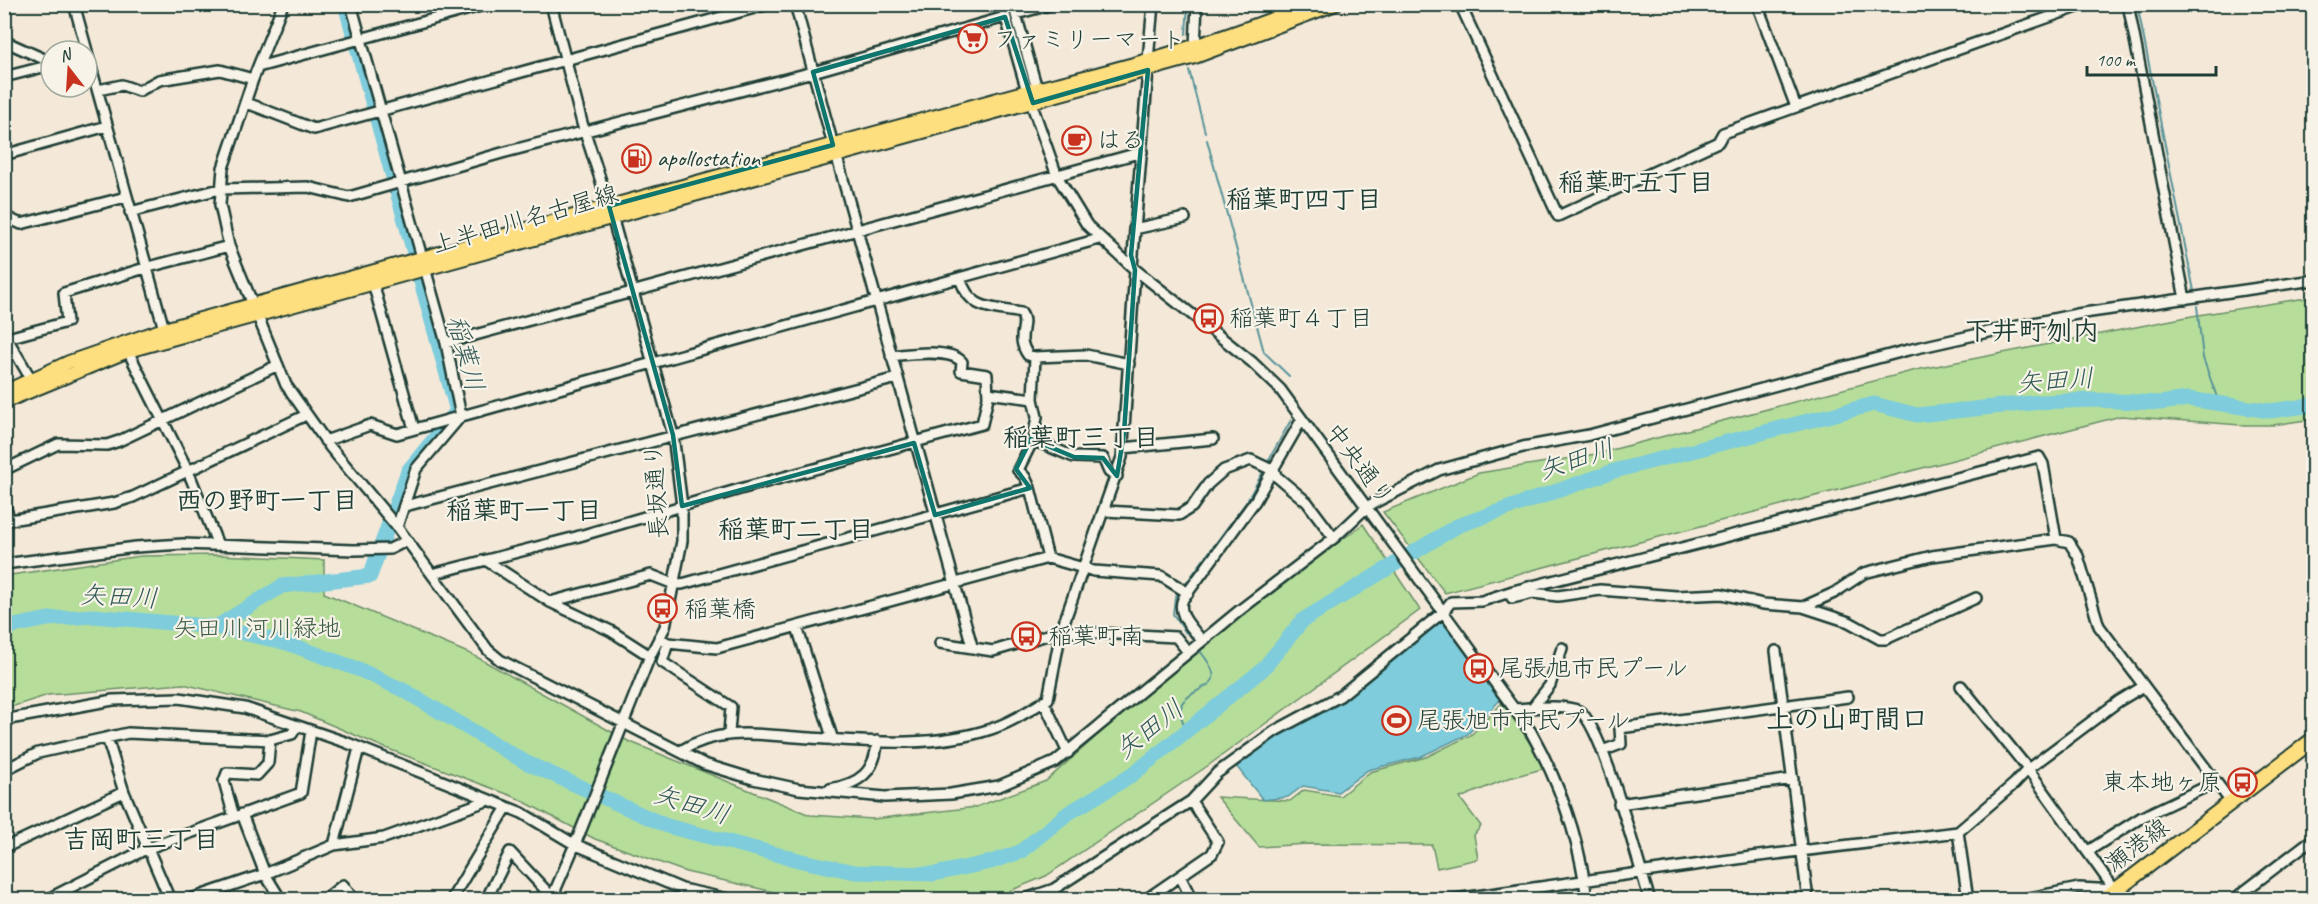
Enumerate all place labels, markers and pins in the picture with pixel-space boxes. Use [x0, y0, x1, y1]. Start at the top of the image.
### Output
supermarket icon: ファミリーマート [956, 23, 988, 55]
place label: ファミリーマート [993, 24, 1185, 54]
cafe icon: はる [1060, 124, 1092, 156]
place label: はる [1097, 125, 1145, 155]
fuel station icon: apollostation [620, 142, 652, 174]
place label: apollostation [657, 143, 761, 173]
bus stop icon: 稲葉町４丁目 [1192, 302, 1224, 334]
place label: 稲葉町４丁目 [1229, 303, 1373, 333]
bus stop icon: 稲葉橋 [647, 593, 679, 625]
place label: 稲葉橋 [684, 594, 756, 624]
bus stop icon: 稲葉町南 [1011, 620, 1043, 652]
place label: 稲葉町南 [1048, 621, 1144, 651]
bus stop icon: 尾張旭市民プール [1462, 652, 1494, 684]
place label: 尾張旭市民プール [1499, 653, 1688, 683]
sports icon: 尾張旭市市民プール [1380, 704, 1412, 736]
place label: 尾張旭市市民プール [1417, 705, 1630, 735]
bus stop icon: 東本地ヶ原 [2227, 766, 2259, 798]
place label: 東本地ヶ原 [2102, 767, 2222, 797]

